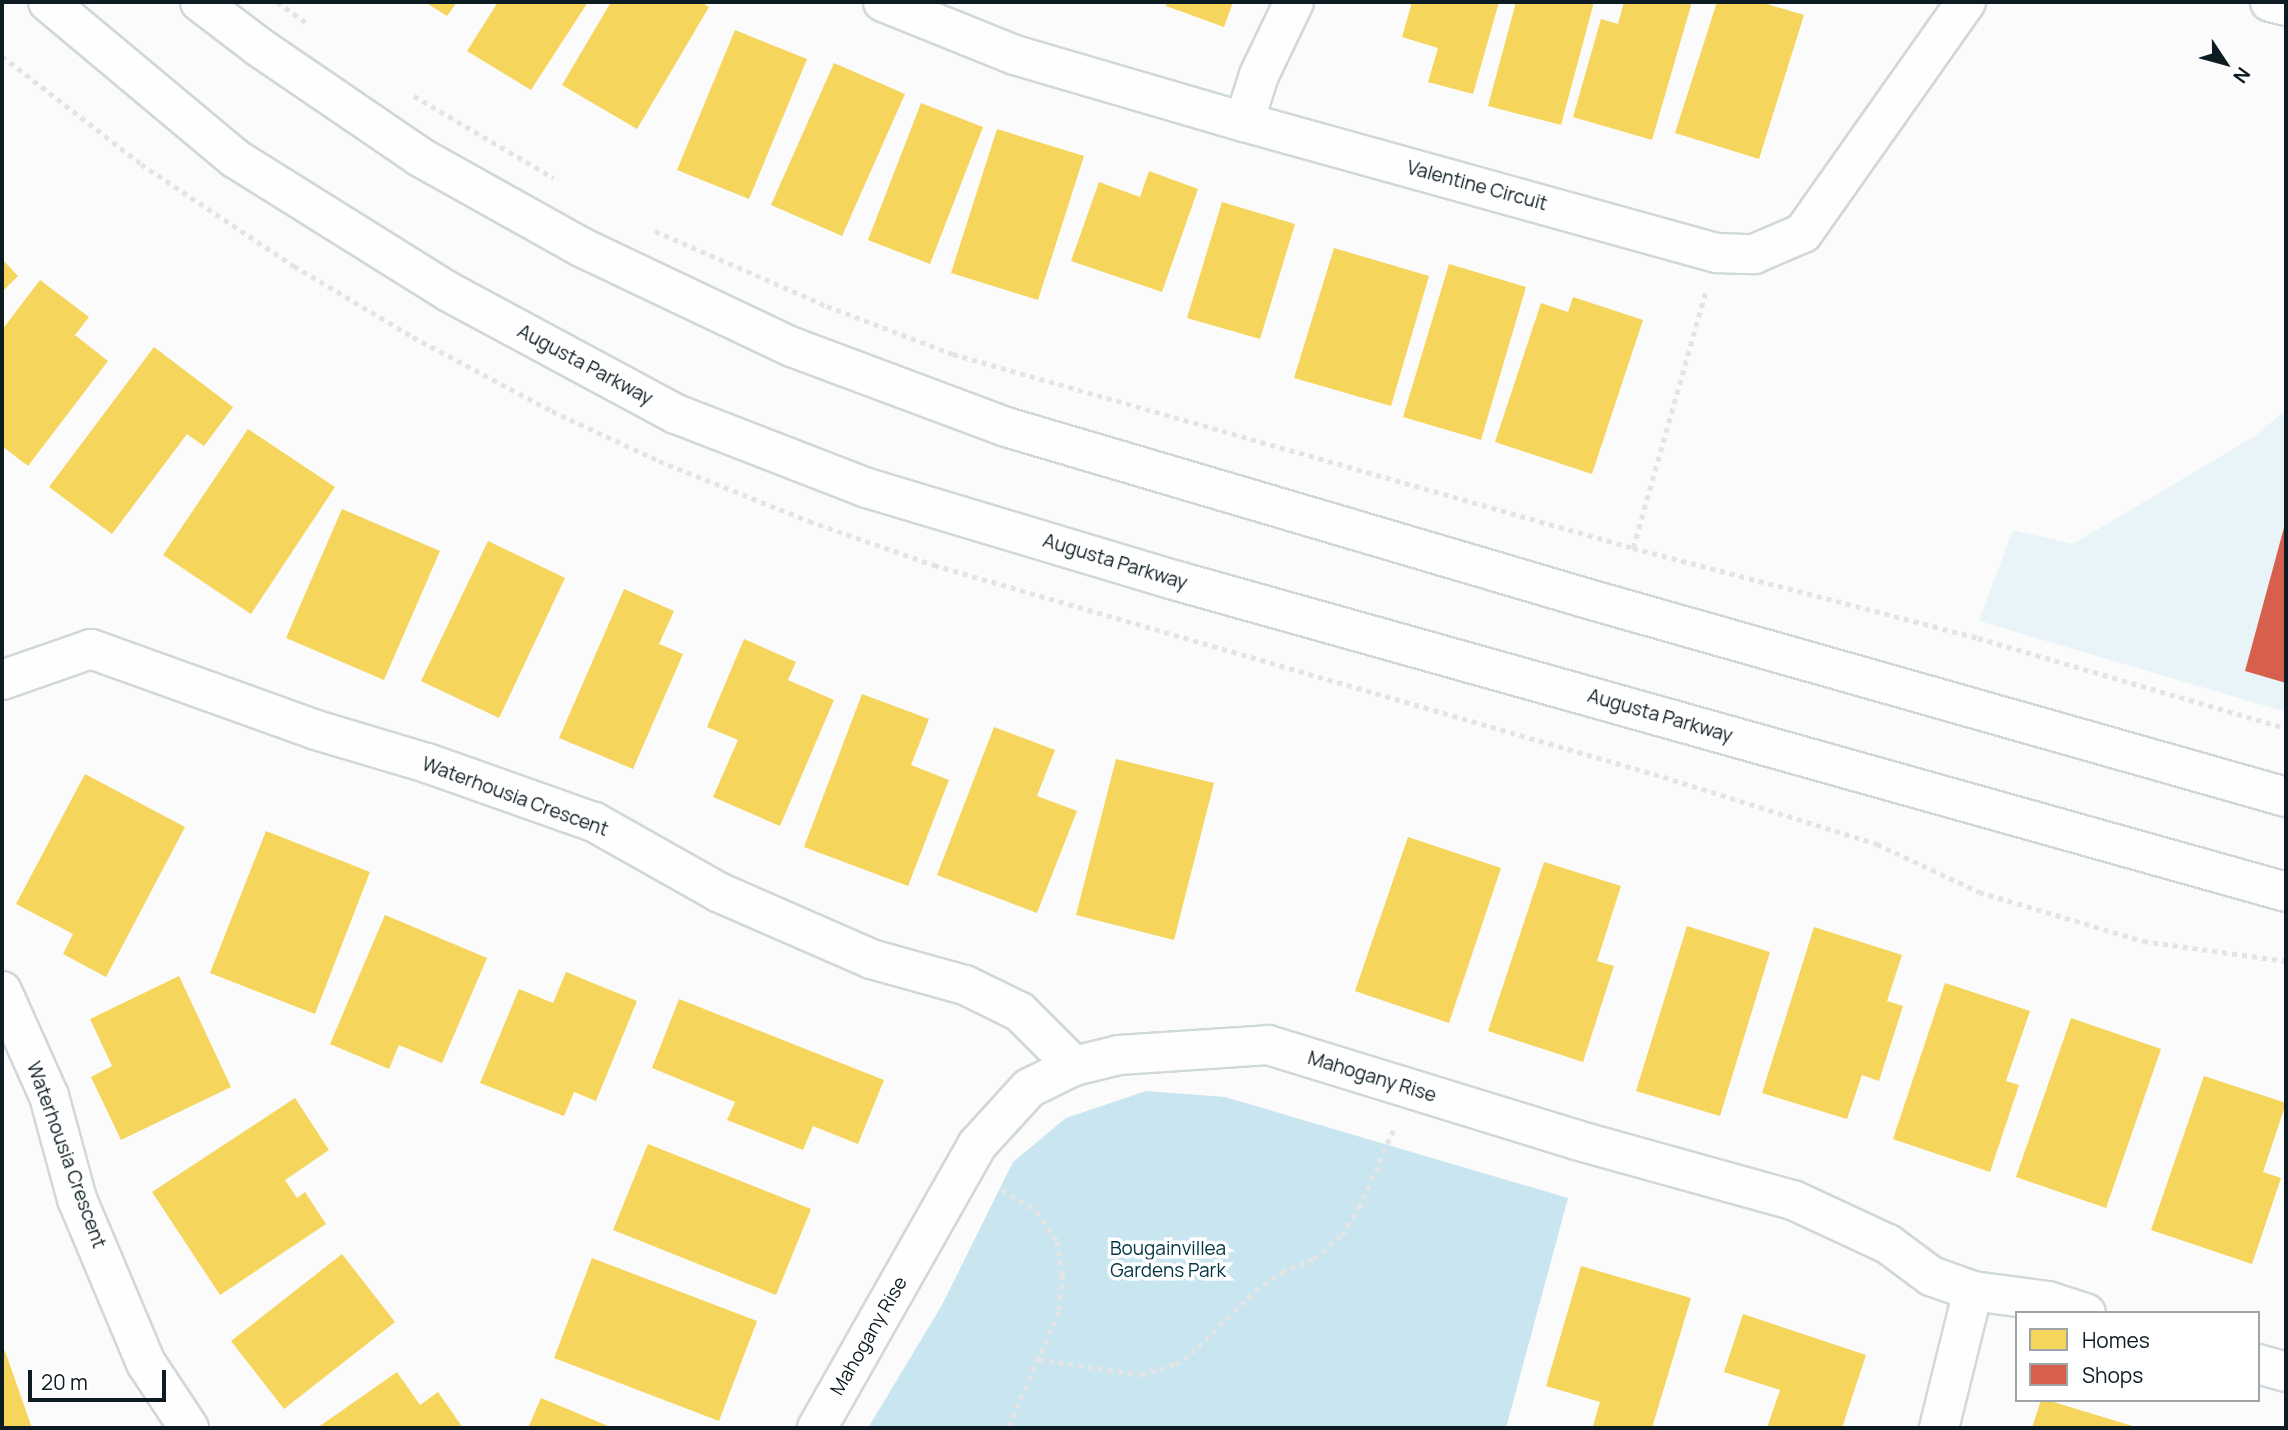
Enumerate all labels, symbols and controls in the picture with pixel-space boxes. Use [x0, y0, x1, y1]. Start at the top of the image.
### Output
north arrow [2190, 28, 2260, 98]
text: N [2227, 62, 2257, 89]
street label: Valentine Circuit [1404, 156, 1550, 216]
street label: Augusta Parkway [514, 320, 656, 410]
street label: Augusta Parkway [1040, 529, 1190, 595]
street label: Augusta Parkway [1585, 684, 1735, 748]
street label: Waterhousia Crescent [419, 753, 611, 841]
street label: Mahogany Rise [1305, 1047, 1439, 1107]
street label: Waterhousia Crescent [22, 1059, 110, 1251]
park label: Bougainvillea Gardens Park [1110, 1238, 1226, 1282]
street label: Mahogany Rise [826, 1273, 912, 1399]
legend [2015, 1311, 2260, 1402]
text: Homes [2082, 1326, 2150, 1354]
scale bar [32, 1356, 170, 1400]
text: Shops [2082, 1361, 2143, 1389]
text: 20 m [41, 1368, 88, 1396]

